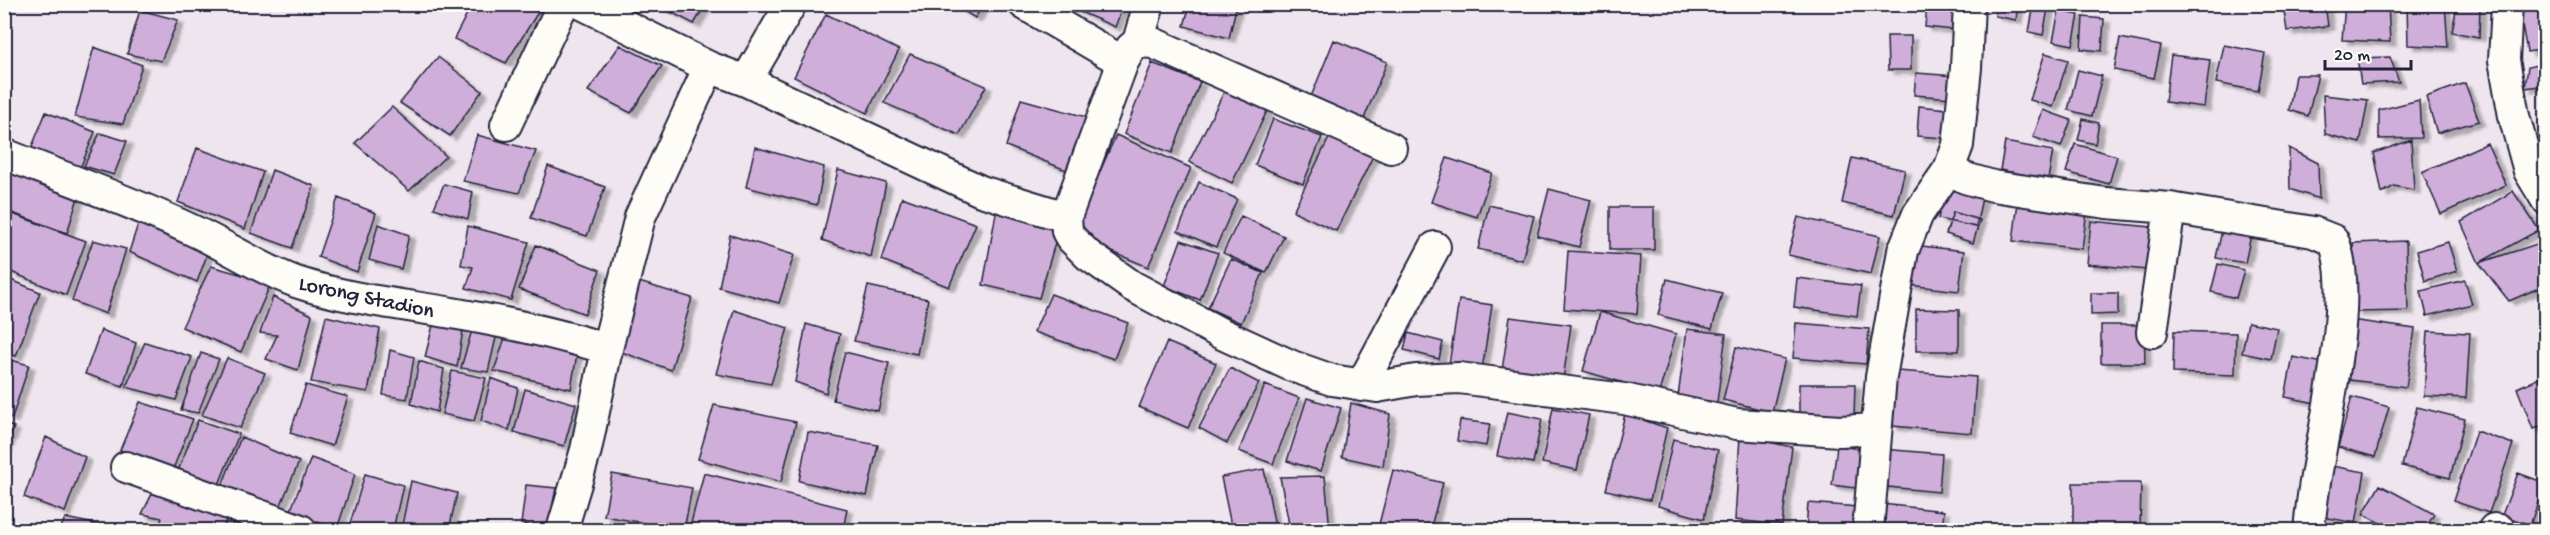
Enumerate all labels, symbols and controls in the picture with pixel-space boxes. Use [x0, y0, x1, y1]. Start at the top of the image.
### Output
scale bar [2325, 33, 2410, 71]
text: 20 m [2334, 46, 2370, 67]
street label: Lorong Stadion [296, 272, 437, 326]

